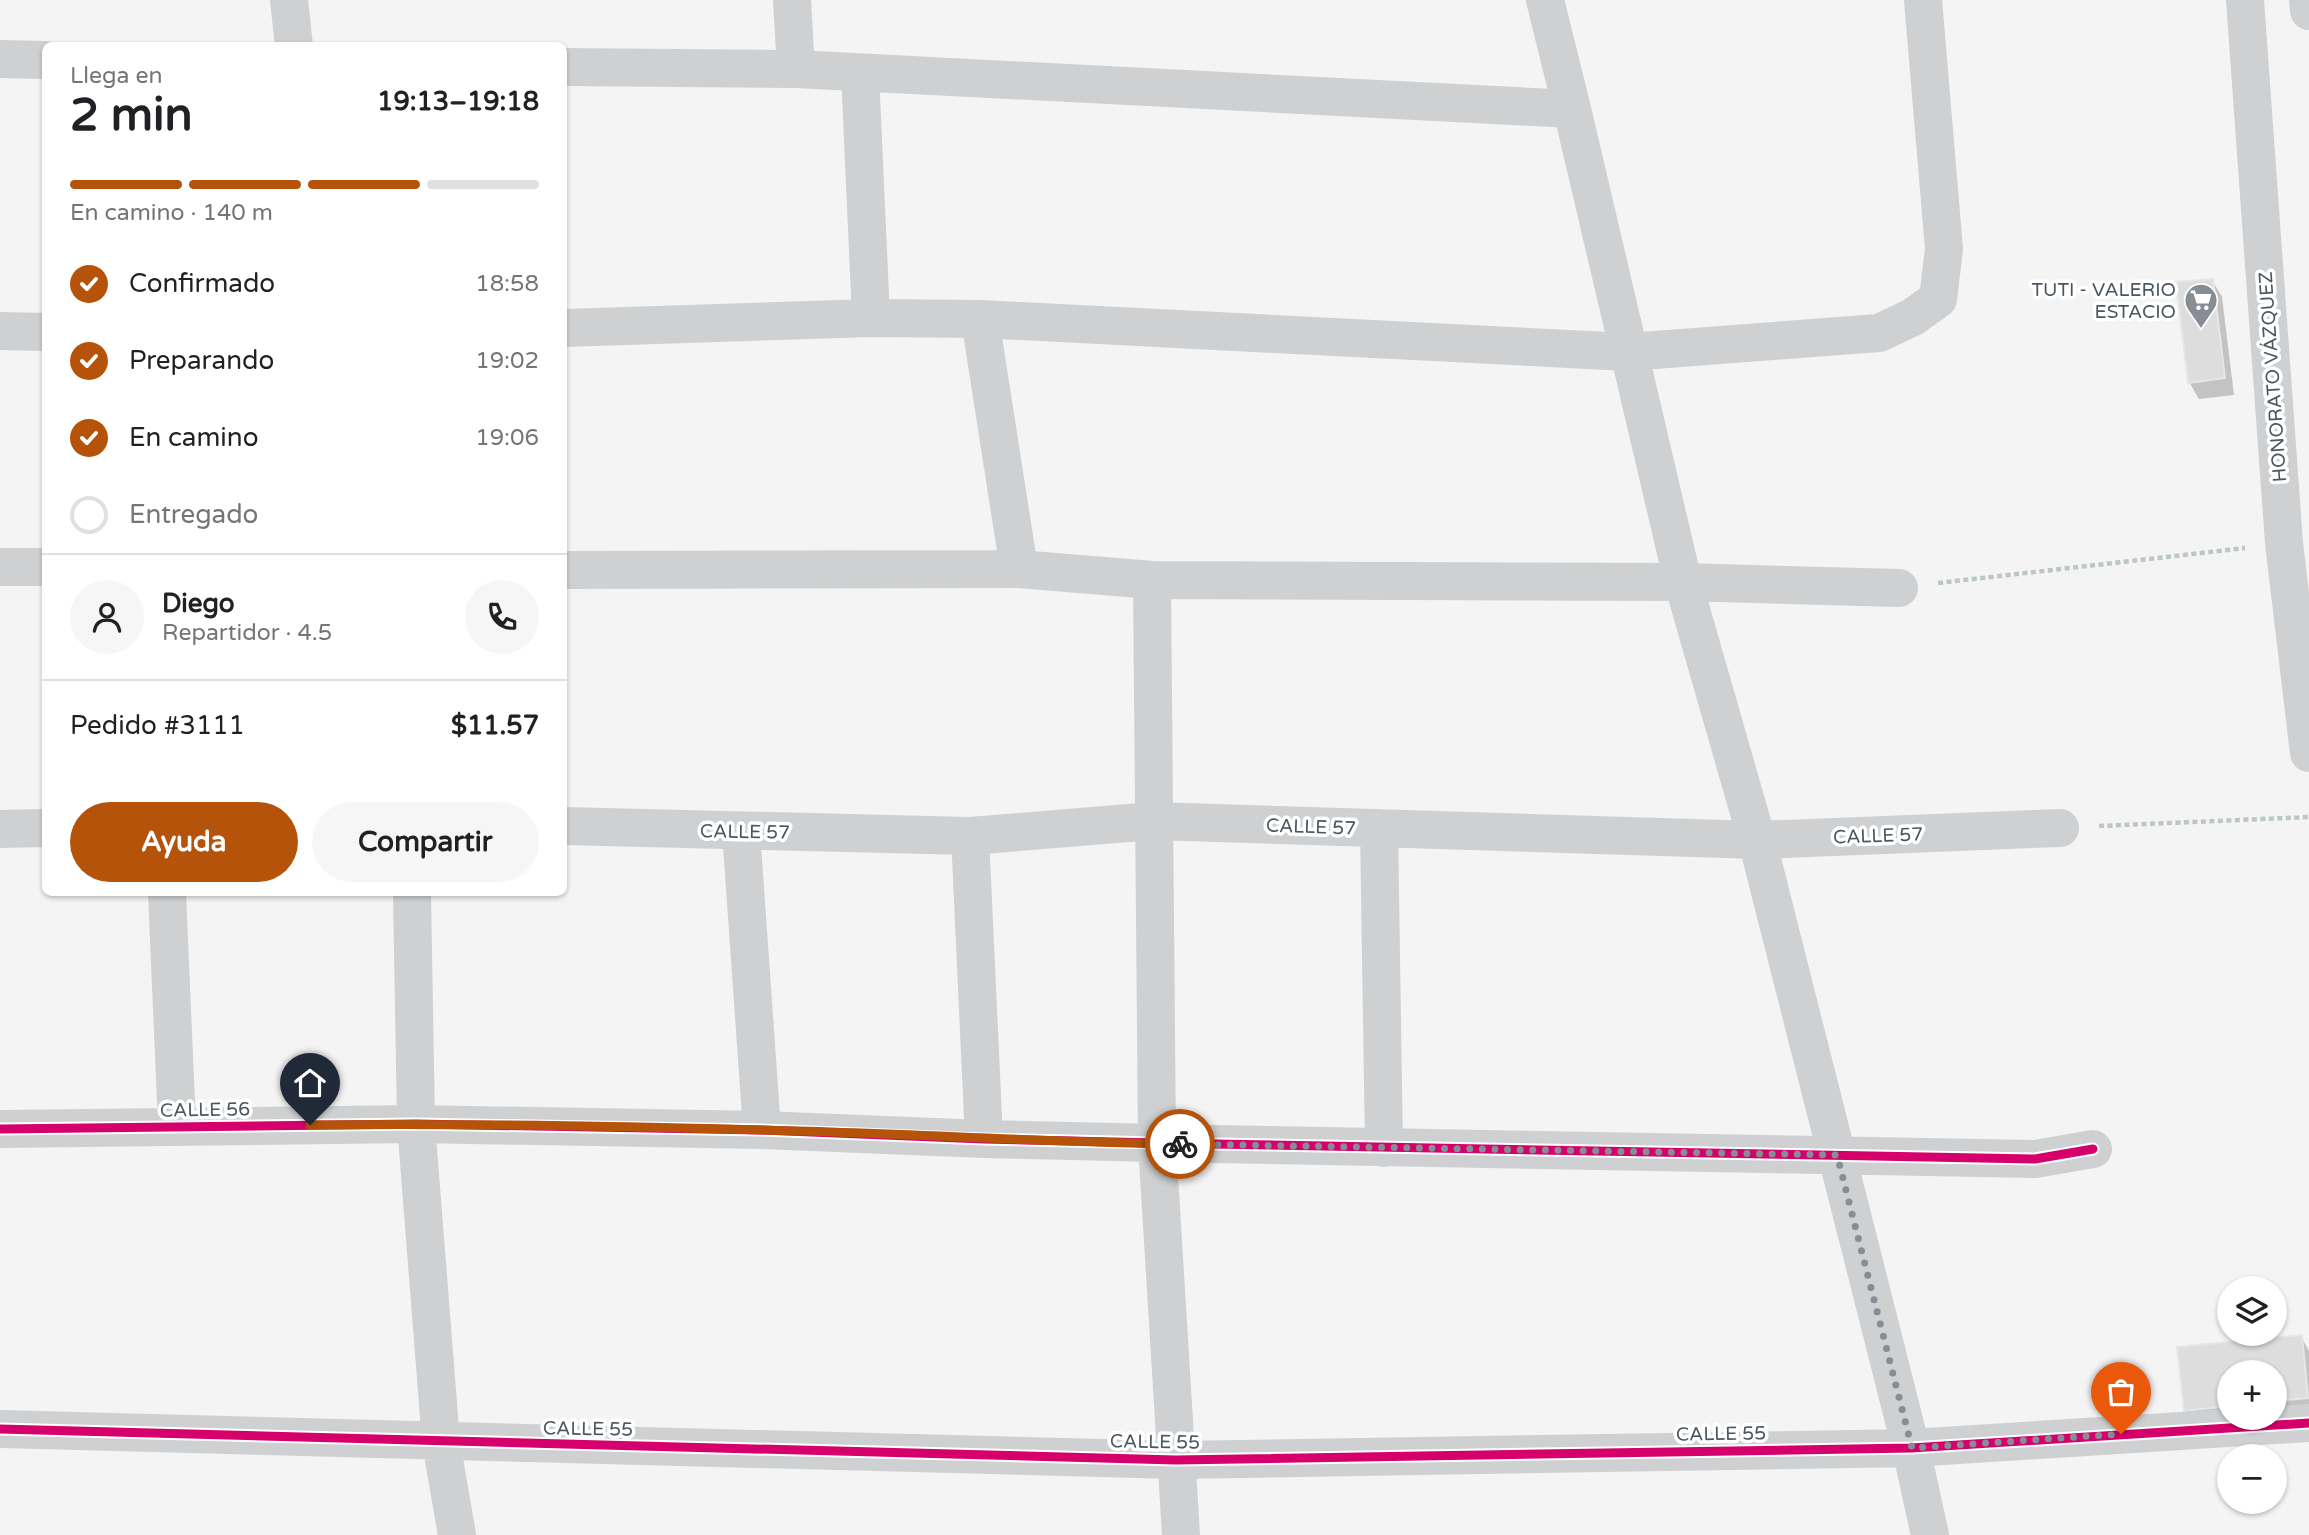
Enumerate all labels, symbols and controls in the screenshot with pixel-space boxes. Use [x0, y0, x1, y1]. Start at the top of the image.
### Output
text: Llega en [70, 62, 162, 90]
text: 19:13–19:18 [377, 86, 539, 117]
text: 2 min [70, 88, 193, 143]
text: En camino · 140 m [70, 199, 273, 227]
icon: check [70, 265, 108, 303]
text: Confirmado [129, 268, 275, 299]
text: 18:58 [475, 270, 539, 298]
street label: HONORATO VÁZQUEZ [2254, 271, 2291, 483]
place label: TUTI - VALERIO ESTACIO [2031, 279, 2176, 323]
supermarket icon: TUTI - VALERIO ESTACIO [2182, 281, 2220, 330]
icon: check [70, 342, 108, 380]
text: Preparando [129, 345, 274, 376]
text: 19:02 [475, 347, 539, 375]
icon: check [70, 419, 108, 457]
text: En camino [129, 422, 258, 453]
text: 19:06 [475, 424, 539, 452]
text: Entregado [129, 499, 258, 530]
button: person [70, 580, 144, 654]
button: phone [465, 580, 539, 654]
text: Diego [162, 588, 235, 619]
text: Repartidor · 4.5 [162, 619, 332, 647]
text: Pedido #3111 [70, 710, 245, 741]
text: $11.57 [451, 710, 539, 741]
button: Ayuda [70, 802, 298, 882]
button: Compartir [312, 802, 539, 882]
street label: CALLE 57 [1266, 814, 1356, 840]
street label: CALLE 57 [700, 820, 790, 844]
street label: CALLE 57 [1833, 823, 1923, 849]
pin [280, 1053, 340, 1125]
icon: home [291, 1064, 329, 1102]
street label: CALLE 56 [160, 1098, 250, 1122]
courier [1145, 1109, 1215, 1179]
icon: bike [1161, 1125, 1199, 1163]
map controls [2217, 1276, 2287, 1514]
button: layers [2217, 1276, 2287, 1346]
button: + [2217, 1360, 2287, 1430]
pin [2091, 1362, 2151, 1434]
icon: bag [2102, 1373, 2140, 1411]
street label: CALLE 55 [543, 1417, 633, 1441]
street label: CALLE 55 [1676, 1422, 1766, 1446]
street label: CALLE 55 [1110, 1430, 1200, 1454]
button: − [2217, 1444, 2287, 1514]

